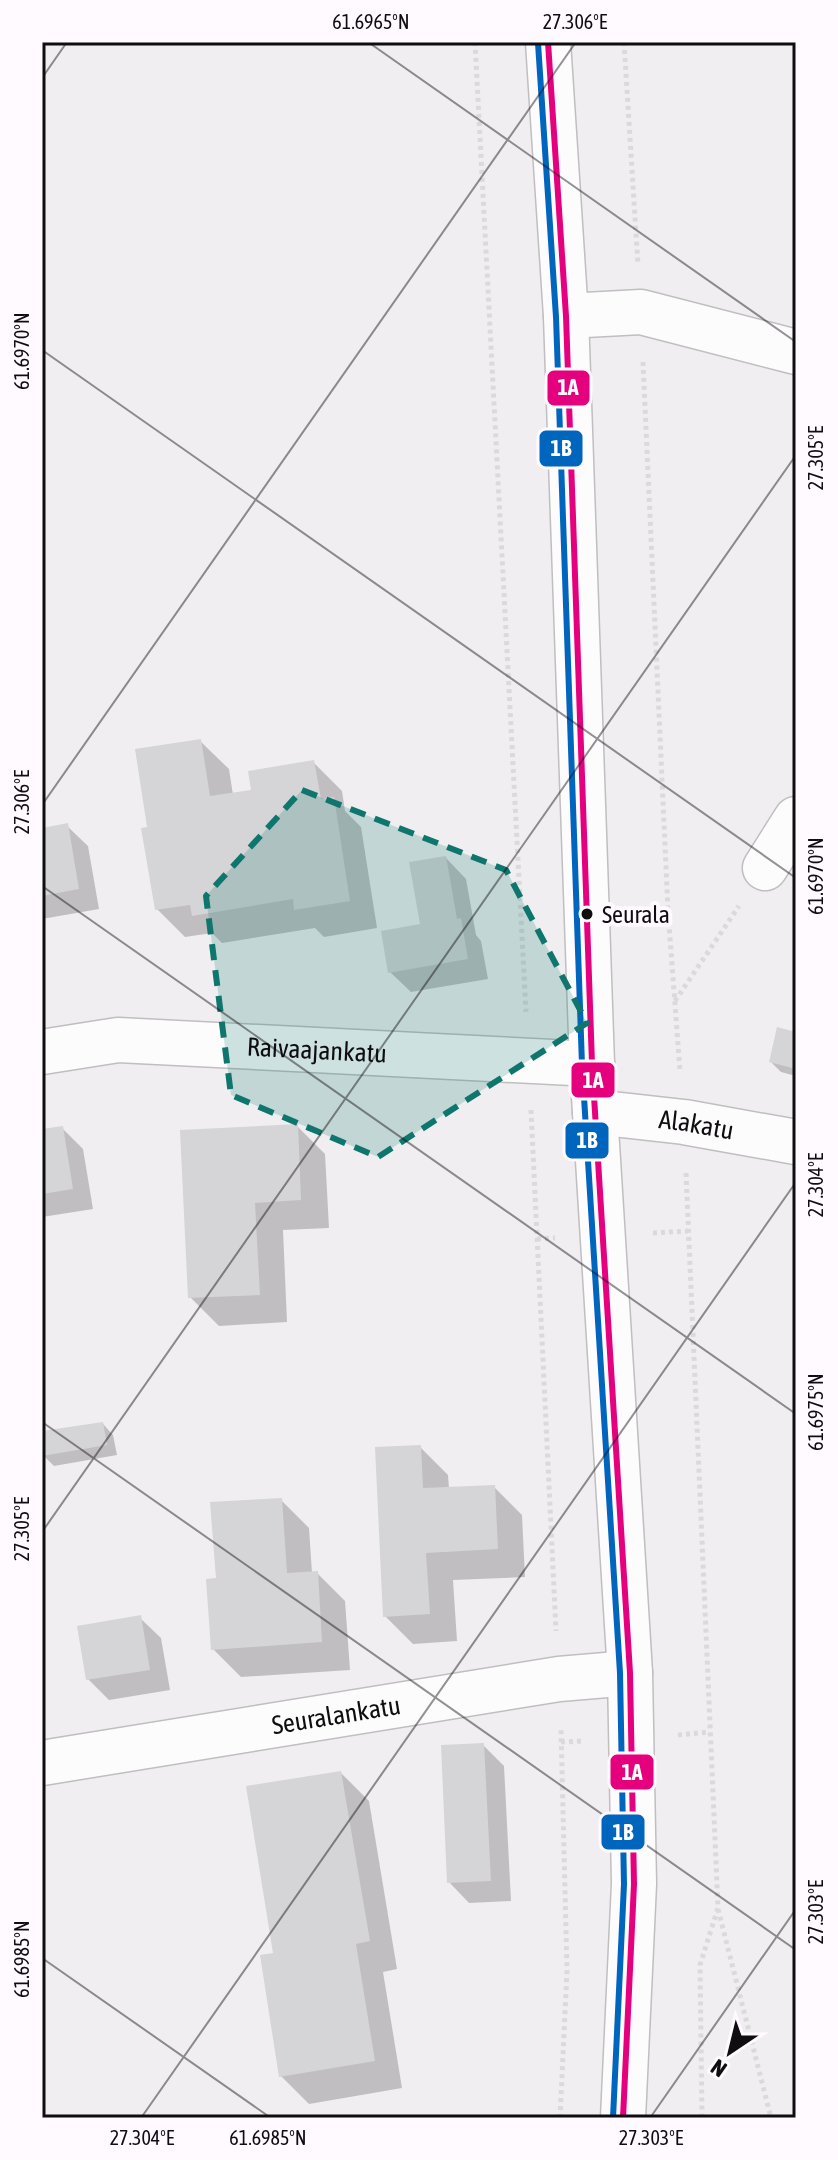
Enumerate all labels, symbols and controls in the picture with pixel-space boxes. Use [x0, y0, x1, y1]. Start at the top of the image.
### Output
text: 61.6965°N [332, 10, 410, 33]
text: 27.306°E [543, 10, 608, 33]
text: 61.6970°N [10, 312, 33, 390]
line badge: 1A [546, 369, 591, 407]
text: 1A [557, 374, 579, 400]
text: 27.305°E [804, 425, 827, 490]
line badge: 1B [538, 429, 584, 468]
text: 1B [551, 435, 572, 461]
text: 27.306°E [10, 769, 33, 834]
text: 61.6970°N [804, 837, 827, 915]
place label: Seurala [602, 901, 670, 928]
marker: Seurala [579, 906, 595, 922]
street label: Raivaajankatu [246, 1032, 387, 1069]
line badge: 1A [570, 1061, 616, 1099]
text: 1A [582, 1067, 604, 1093]
street label: Alakatu [657, 1104, 736, 1146]
line badge: 1B [564, 1121, 610, 1160]
text: 1B [577, 1127, 598, 1153]
text: 27.304°E [804, 1152, 827, 1217]
text: 61.6975°N [804, 1373, 827, 1451]
text: 27.305°E [10, 1496, 33, 1561]
street label: Seuralankatu [270, 1690, 403, 1740]
line badge: 1A [609, 1753, 655, 1791]
text: 1A [621, 1759, 643, 1785]
line badge: 1B [600, 1813, 646, 1851]
text: 1B [613, 1819, 634, 1845]
text: 27.303°E [804, 1879, 827, 1944]
text: 61.6985°N [10, 1920, 33, 1998]
north arrow [690, 2012, 770, 2092]
text: N [706, 2054, 731, 2083]
text: 27.304°E [110, 2126, 175, 2149]
text: 61.6985°N [229, 2126, 307, 2149]
text: 27.303°E [619, 2126, 684, 2149]

